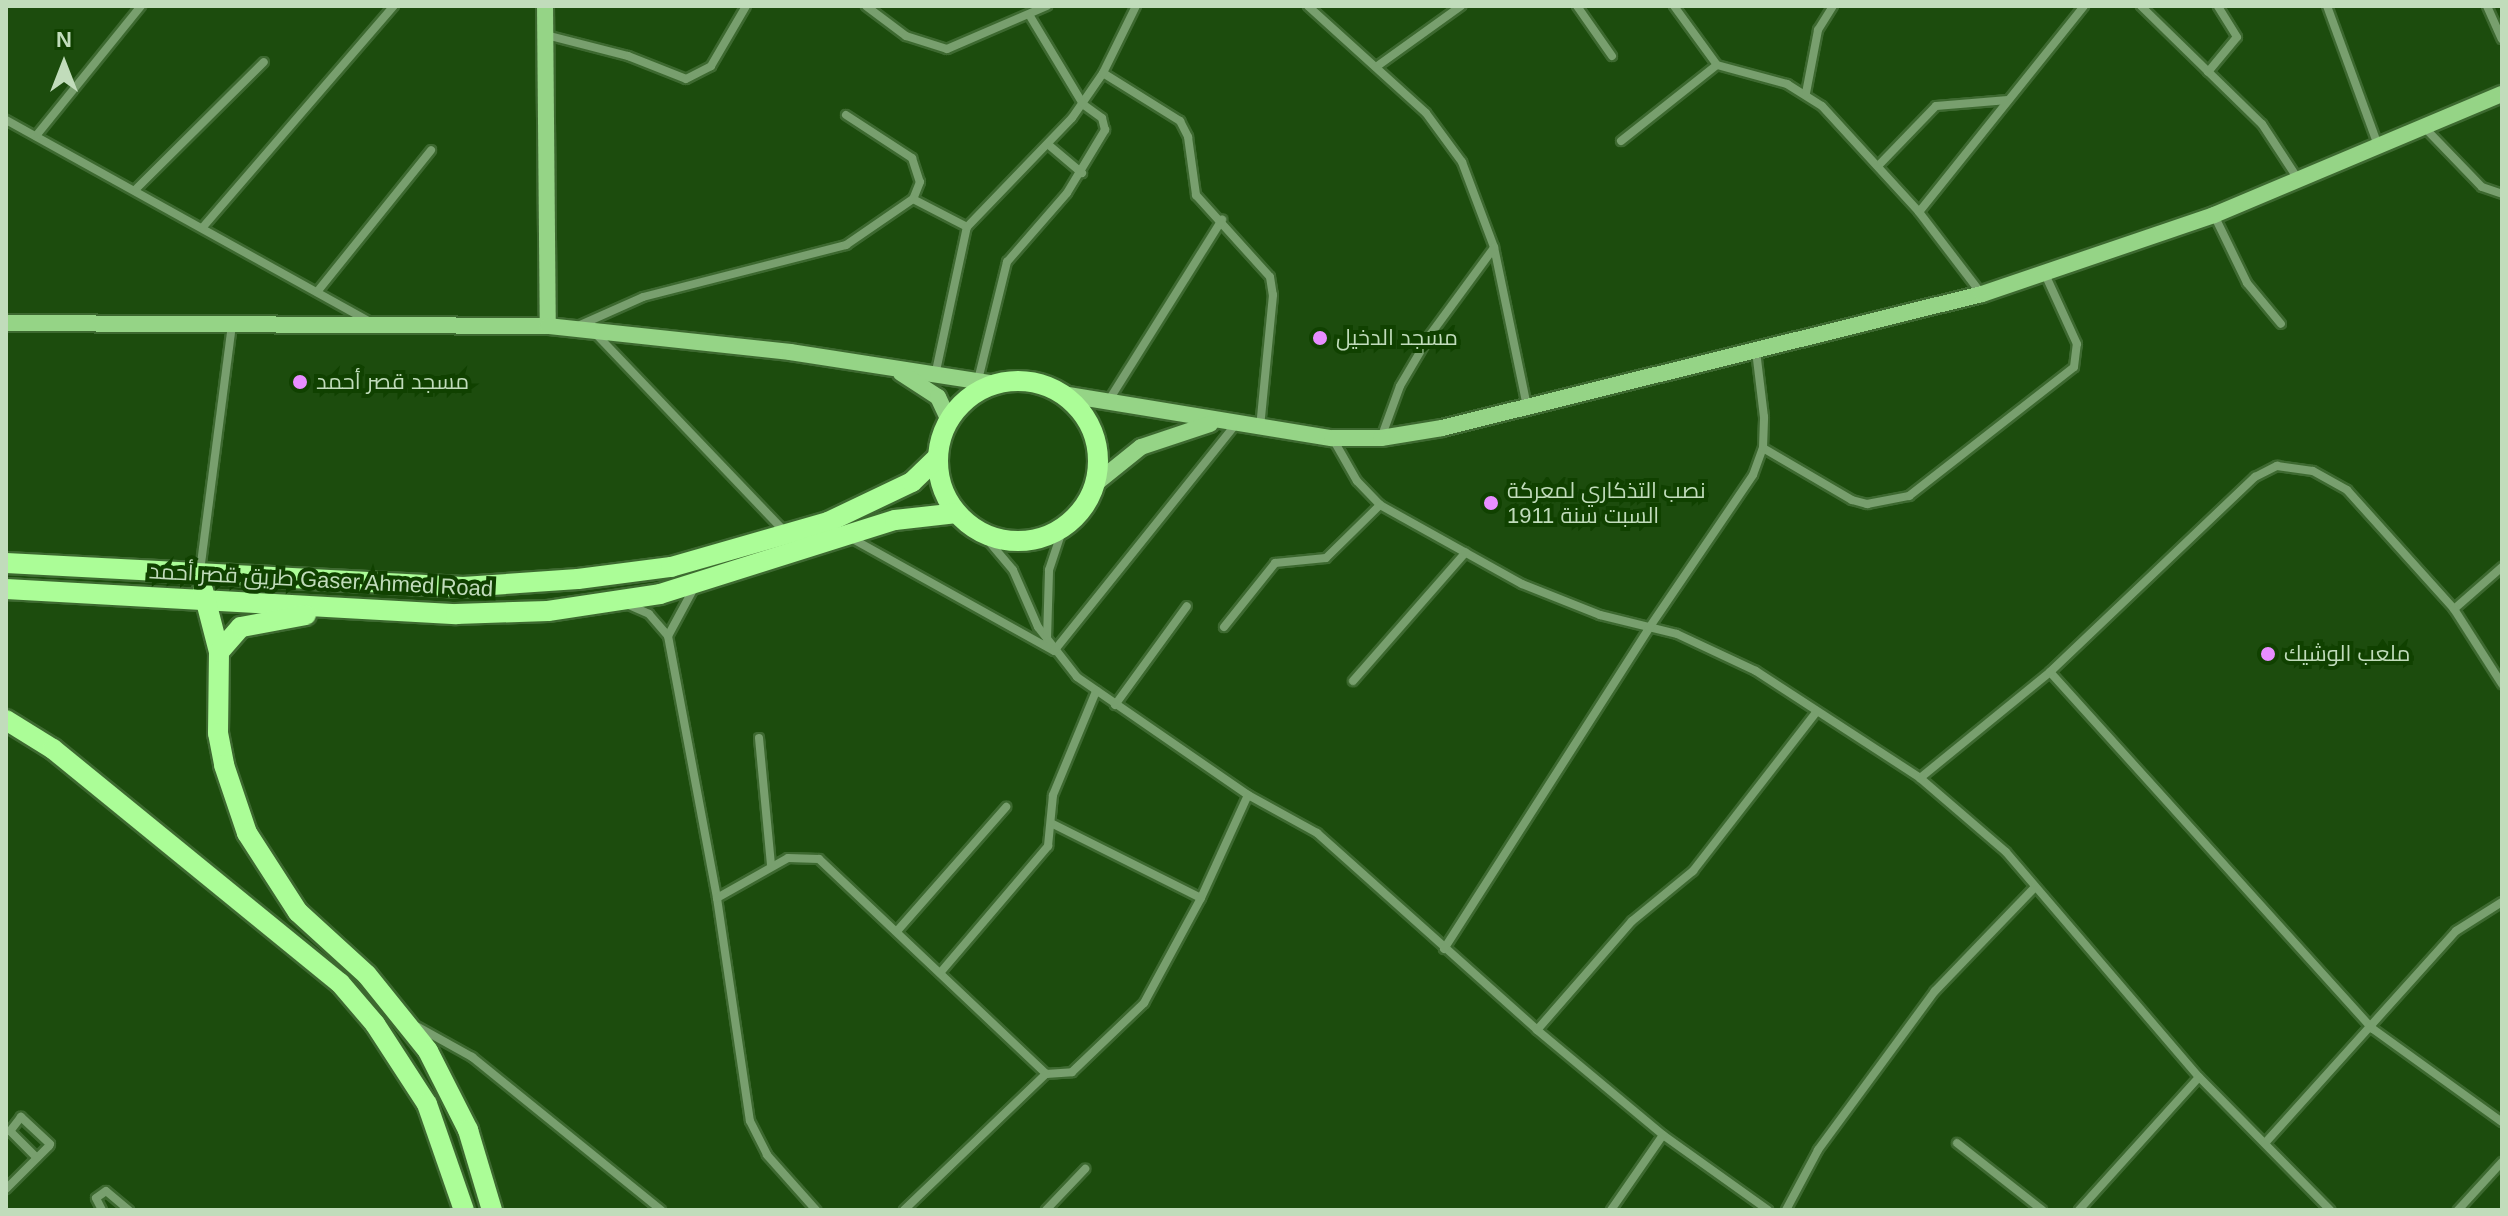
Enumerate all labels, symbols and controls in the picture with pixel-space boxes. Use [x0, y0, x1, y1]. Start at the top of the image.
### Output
north arrow [24, 24, 104, 104]
text: N [56, 27, 72, 52]
place label: مسجد الدخيل [1336, 325, 1458, 351]
marker: مسجد الدخيل [1311, 329, 1329, 347]
place label: مسجد قصر أحمد [316, 369, 469, 395]
marker: مسجد قصر أحمد [291, 373, 309, 391]
place label: نصب التذكاري لمعركة السبت سنة 1911 [1507, 477, 1706, 528]
marker: نصب التذكاري لمعركة السبت سنة 1911 [1482, 494, 1500, 512]
street label: طريق قصر أحمد Gaser Ahmed Road [148, 558, 494, 602]
place label: ملعب الوشيك [2284, 641, 2410, 667]
marker: ملعب الوشيك [2259, 645, 2277, 663]

